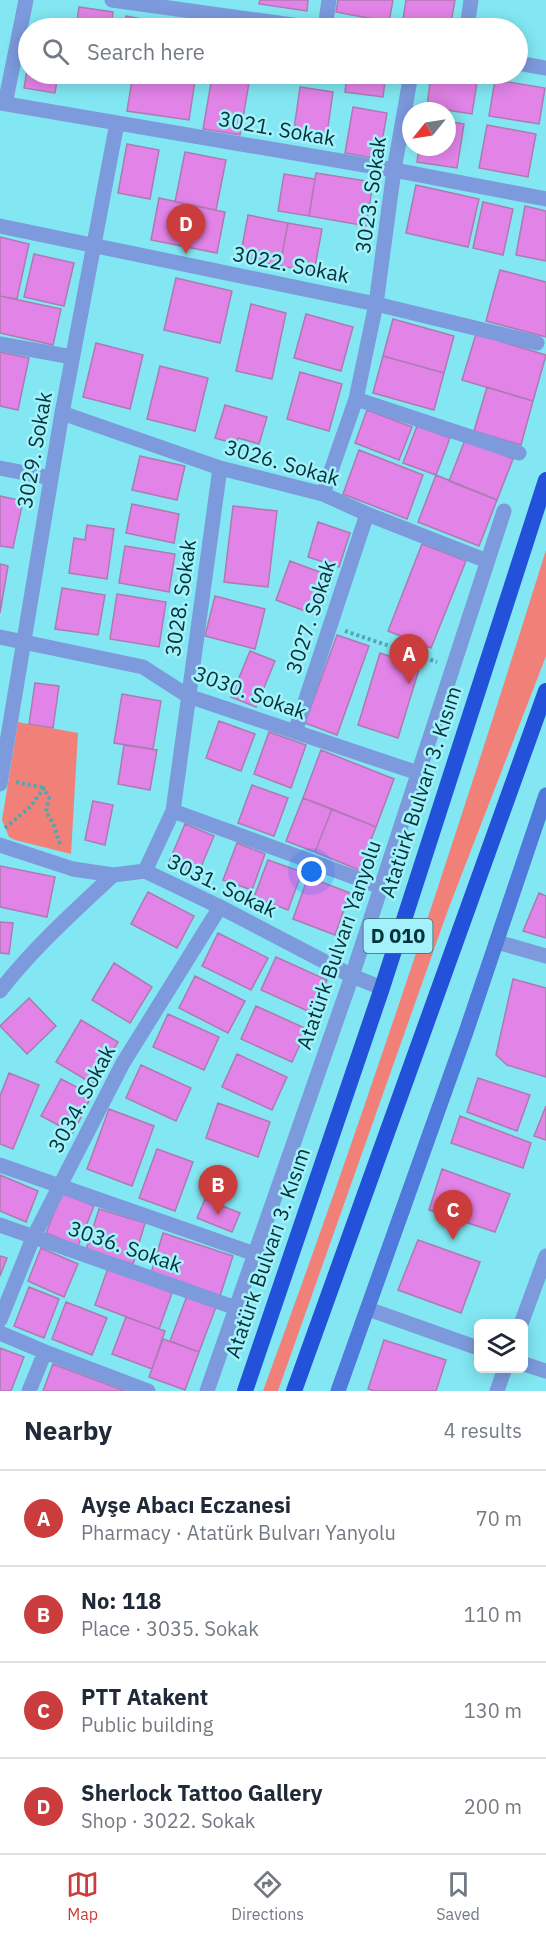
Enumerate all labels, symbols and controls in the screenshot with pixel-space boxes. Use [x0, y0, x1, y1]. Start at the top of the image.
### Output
search box [18, 18, 528, 84]
icon: search [39, 35, 72, 68]
text: Search here [87, 37, 205, 66]
north arrow [402, 102, 456, 156]
street label: 3021. Sokak [217, 104, 338, 152]
street label: 3023. Sokak [348, 134, 392, 255]
pin: D [166, 204, 206, 254]
street label: 3022. Sokak [230, 239, 352, 289]
street label: 3029. Sokak [10, 389, 58, 510]
street label: 3026. Sokak [222, 432, 343, 492]
street label: 3028. Sokak [158, 537, 202, 658]
street label: 3027. Sokak [278, 556, 342, 677]
pin: A [390, 634, 428, 684]
street label: 3030. Sokak [190, 659, 311, 725]
street label: Atatürk Bulvarı 3. Kısım [373, 682, 467, 901]
street label: Atatürk Bulvarı Yanyolu [289, 836, 387, 1053]
street label: 3031. Sokak [163, 847, 282, 924]
your location [297, 857, 326, 886]
road number: D 010 [364, 919, 432, 953]
street label: 3034. Sokak [41, 1040, 121, 1157]
street label: Atatürk Bulvarı 3. Kısım [218, 1144, 316, 1362]
pin: B [198, 1166, 238, 1215]
pin: C [434, 1190, 472, 1240]
street label: 3036. Sokak [65, 1214, 186, 1279]
map controls [474, 1319, 528, 1373]
button: layers [474, 1319, 528, 1373]
text: Nearby [24, 1413, 112, 1447]
text: 4 results [444, 1417, 522, 1444]
text: Ayşe Abacı Eczanesi [81, 1490, 291, 1519]
text: A [37, 1505, 50, 1532]
text: 70 m [476, 1505, 522, 1532]
text: Pharmacy · Atatürk Bulvarı Yanyolu [81, 1519, 396, 1546]
text: No: 118 [81, 1586, 161, 1615]
text: B [37, 1601, 50, 1628]
text: 110 m [464, 1601, 522, 1628]
text: Place · 3035. Sokak [81, 1615, 259, 1642]
text: PTT Atakent [81, 1682, 208, 1711]
text: C [37, 1697, 50, 1724]
text: 130 m [464, 1697, 522, 1724]
text: Public building [81, 1711, 213, 1738]
text: Sherlock Tattoo Gallery [81, 1778, 322, 1807]
text: D [37, 1793, 50, 1820]
text: 200 m [464, 1793, 522, 1820]
text: Shop · 3022. Sokak [81, 1807, 255, 1834]
tab: Map [66, 1868, 99, 1924]
tab: Directions [231, 1868, 304, 1924]
tab: Saved [436, 1868, 480, 1924]

